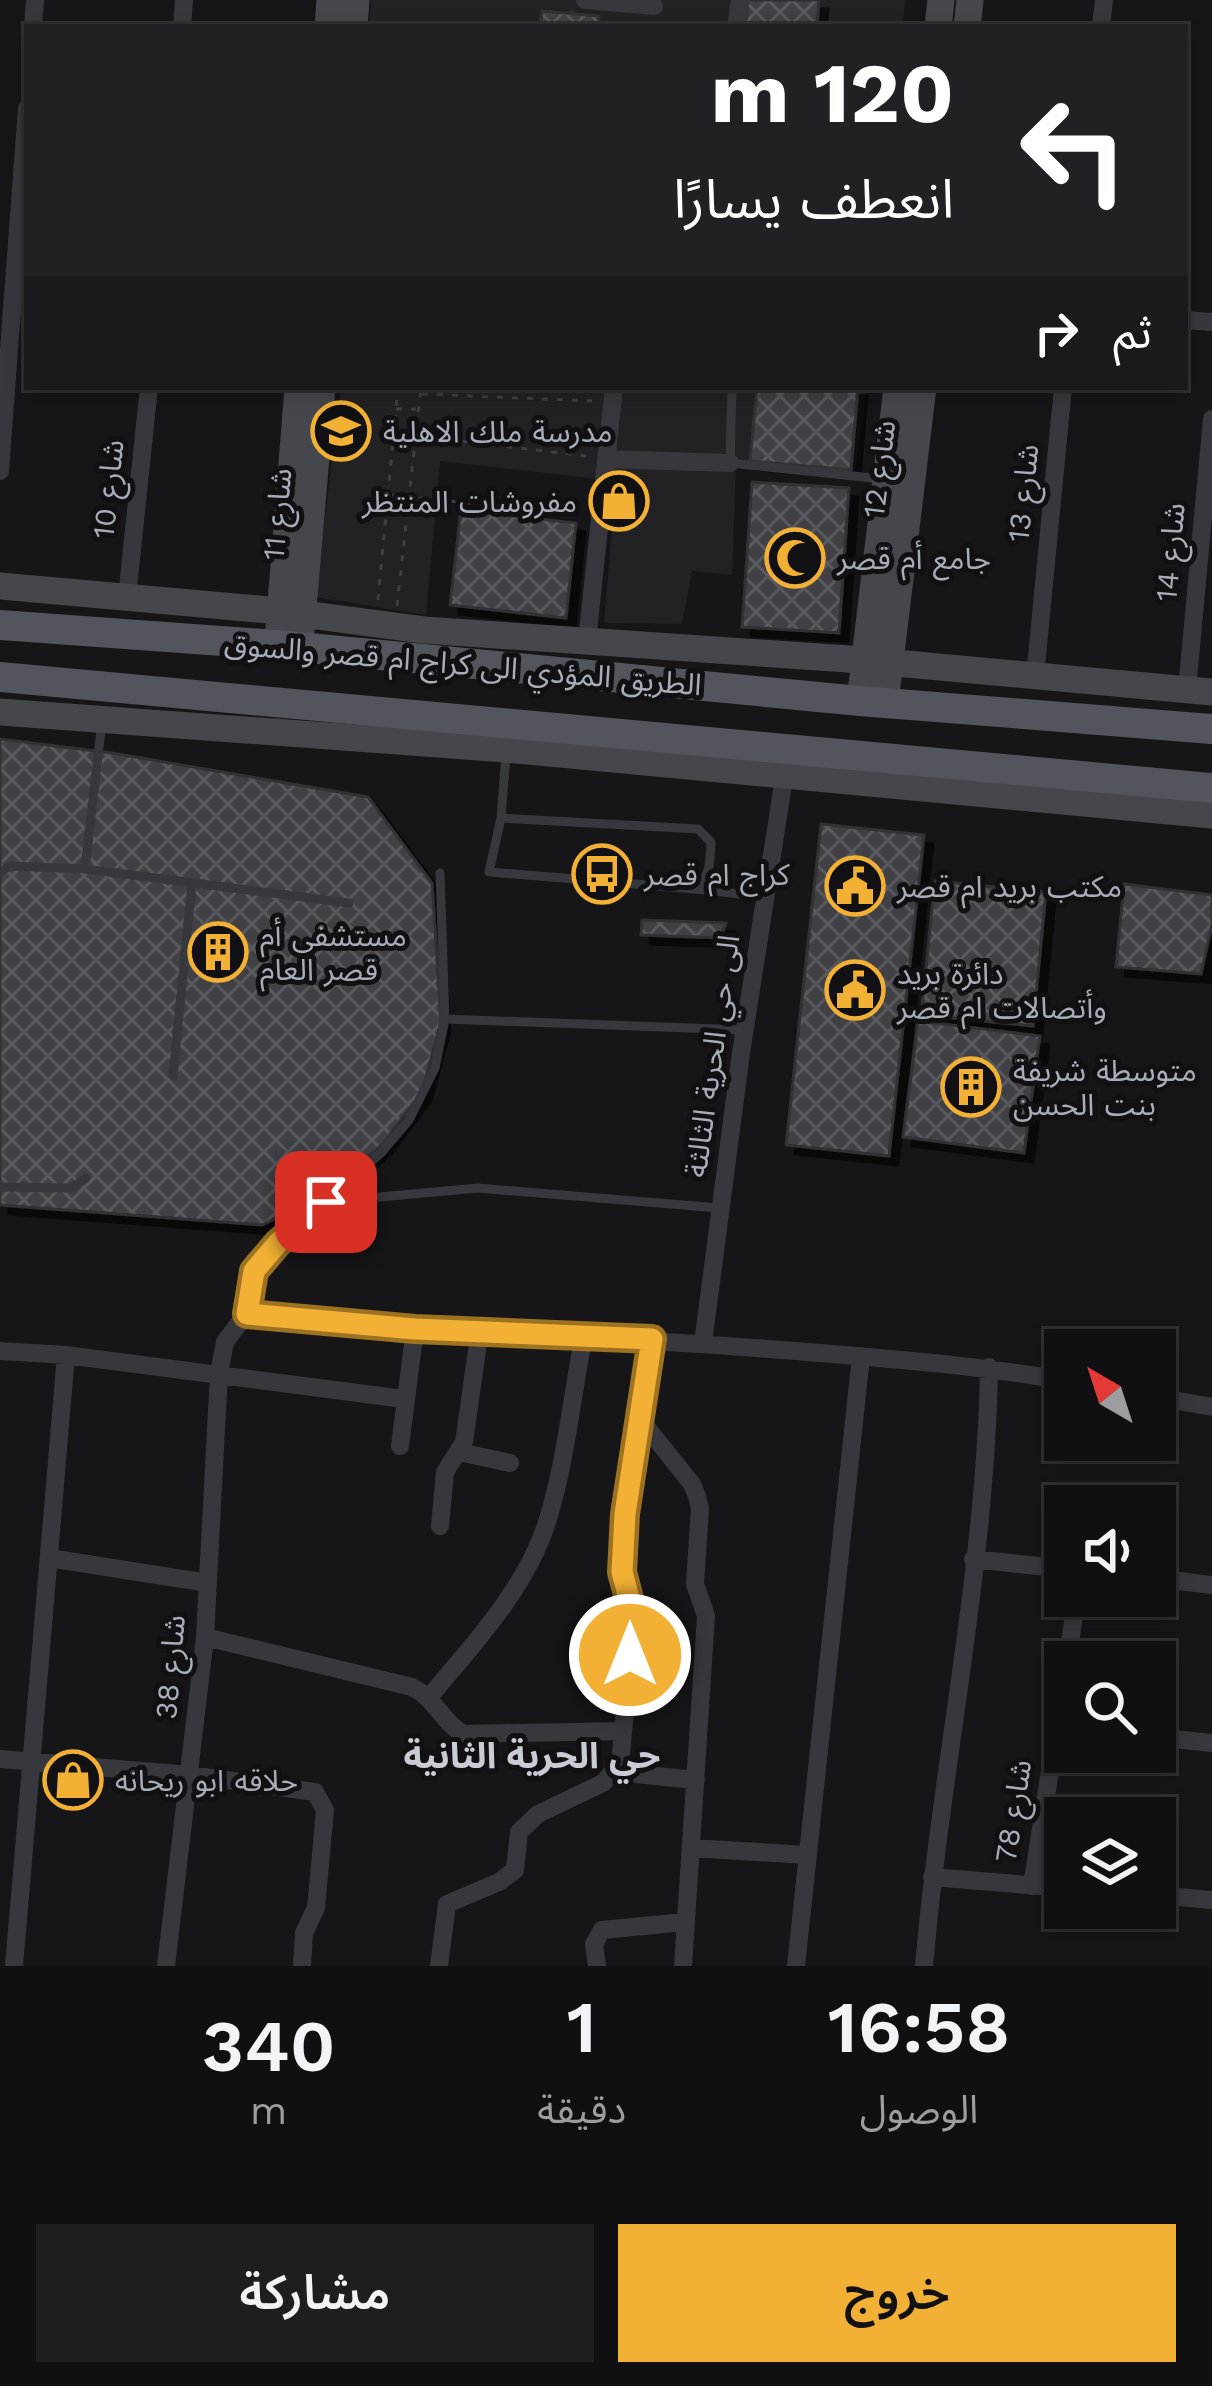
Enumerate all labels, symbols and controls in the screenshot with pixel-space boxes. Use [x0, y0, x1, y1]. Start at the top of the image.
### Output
text: 120 m [711, 44, 954, 142]
icon: left [996, 72, 1152, 228]
text: انعطف يسارًا [673, 168, 954, 231]
icon: right [1023, 300, 1089, 366]
text: ثم [1113, 306, 1152, 359]
school or university icon: مدرسة ملك الاهلية [310, 400, 372, 462]
place label: مدرسة ملك الاهلية [383, 414, 612, 449]
street label: شارع 12 [856, 418, 907, 520]
street label: شارع 10 [85, 438, 136, 541]
street label: شارع 13 [1000, 442, 1050, 544]
street label: شارع 11 [256, 467, 303, 562]
shop icon: مفروشات المنتظر [588, 470, 650, 532]
place label: مفروشات المنتظر [361, 484, 577, 519]
street label: شارع 14 [1148, 501, 1197, 603]
mosque icon: جامع أم قصر [764, 527, 826, 589]
place label: جامع أم قصر [836, 540, 991, 581]
street label: الطريق المؤدي الى كراج ام قصر والسوق [222, 626, 703, 708]
bus stop icon: كراج ام قصر [571, 843, 633, 905]
public building icon: مكتب بريد ام قصر [824, 855, 886, 917]
place label: كراج ام قصر [643, 857, 790, 897]
place label: مكتب بريد ام قصر [896, 869, 1122, 909]
place label: مستشفى أم قصر العام [260, 917, 407, 992]
building icon: مستشفى أم قصر العام [187, 921, 249, 983]
street label: الى حي الحرية الثالثة [678, 933, 752, 1180]
place label: دائرة بريد وأتصالات ام قصر [896, 956, 1107, 1030]
public building icon: دائرة بريد وأتصالات ام قصر [824, 959, 886, 1021]
place label: متوسطة شريفة بنت الحسن [1013, 1053, 1197, 1122]
building icon: متوسطة شريفة بنت الحسن [940, 1056, 1002, 1118]
pin [275, 1151, 377, 1253]
icon: arrive [293, 1169, 359, 1235]
north arrow [1044, 1329, 1176, 1461]
map controls [1044, 1329, 1176, 1929]
button: sound [1044, 1485, 1176, 1617]
position arrow [567, 1592, 693, 1718]
street label: شارع 38 [148, 1613, 197, 1721]
button: search [1044, 1641, 1176, 1773]
district label: حي الحرية الثانية [403, 1735, 661, 1784]
shop icon: حلاقه ابو ريحانه [42, 1749, 104, 1811]
street label: شارع 78 [988, 1757, 1043, 1866]
place label: حلاقه ابو ريحانه [115, 1763, 298, 1798]
button: layers [1044, 1797, 1176, 1929]
text: 1 [567, 1985, 597, 2069]
text: 16:58 [828, 1985, 1010, 2069]
text: 340 [202, 2004, 336, 2088]
text: دقيقة [537, 2087, 626, 2132]
text: الوصول [860, 2087, 978, 2132]
text: m [250, 2088, 287, 2133]
button: مشاركة [36, 2224, 594, 2362]
button: خروج [618, 2224, 1176, 2362]

